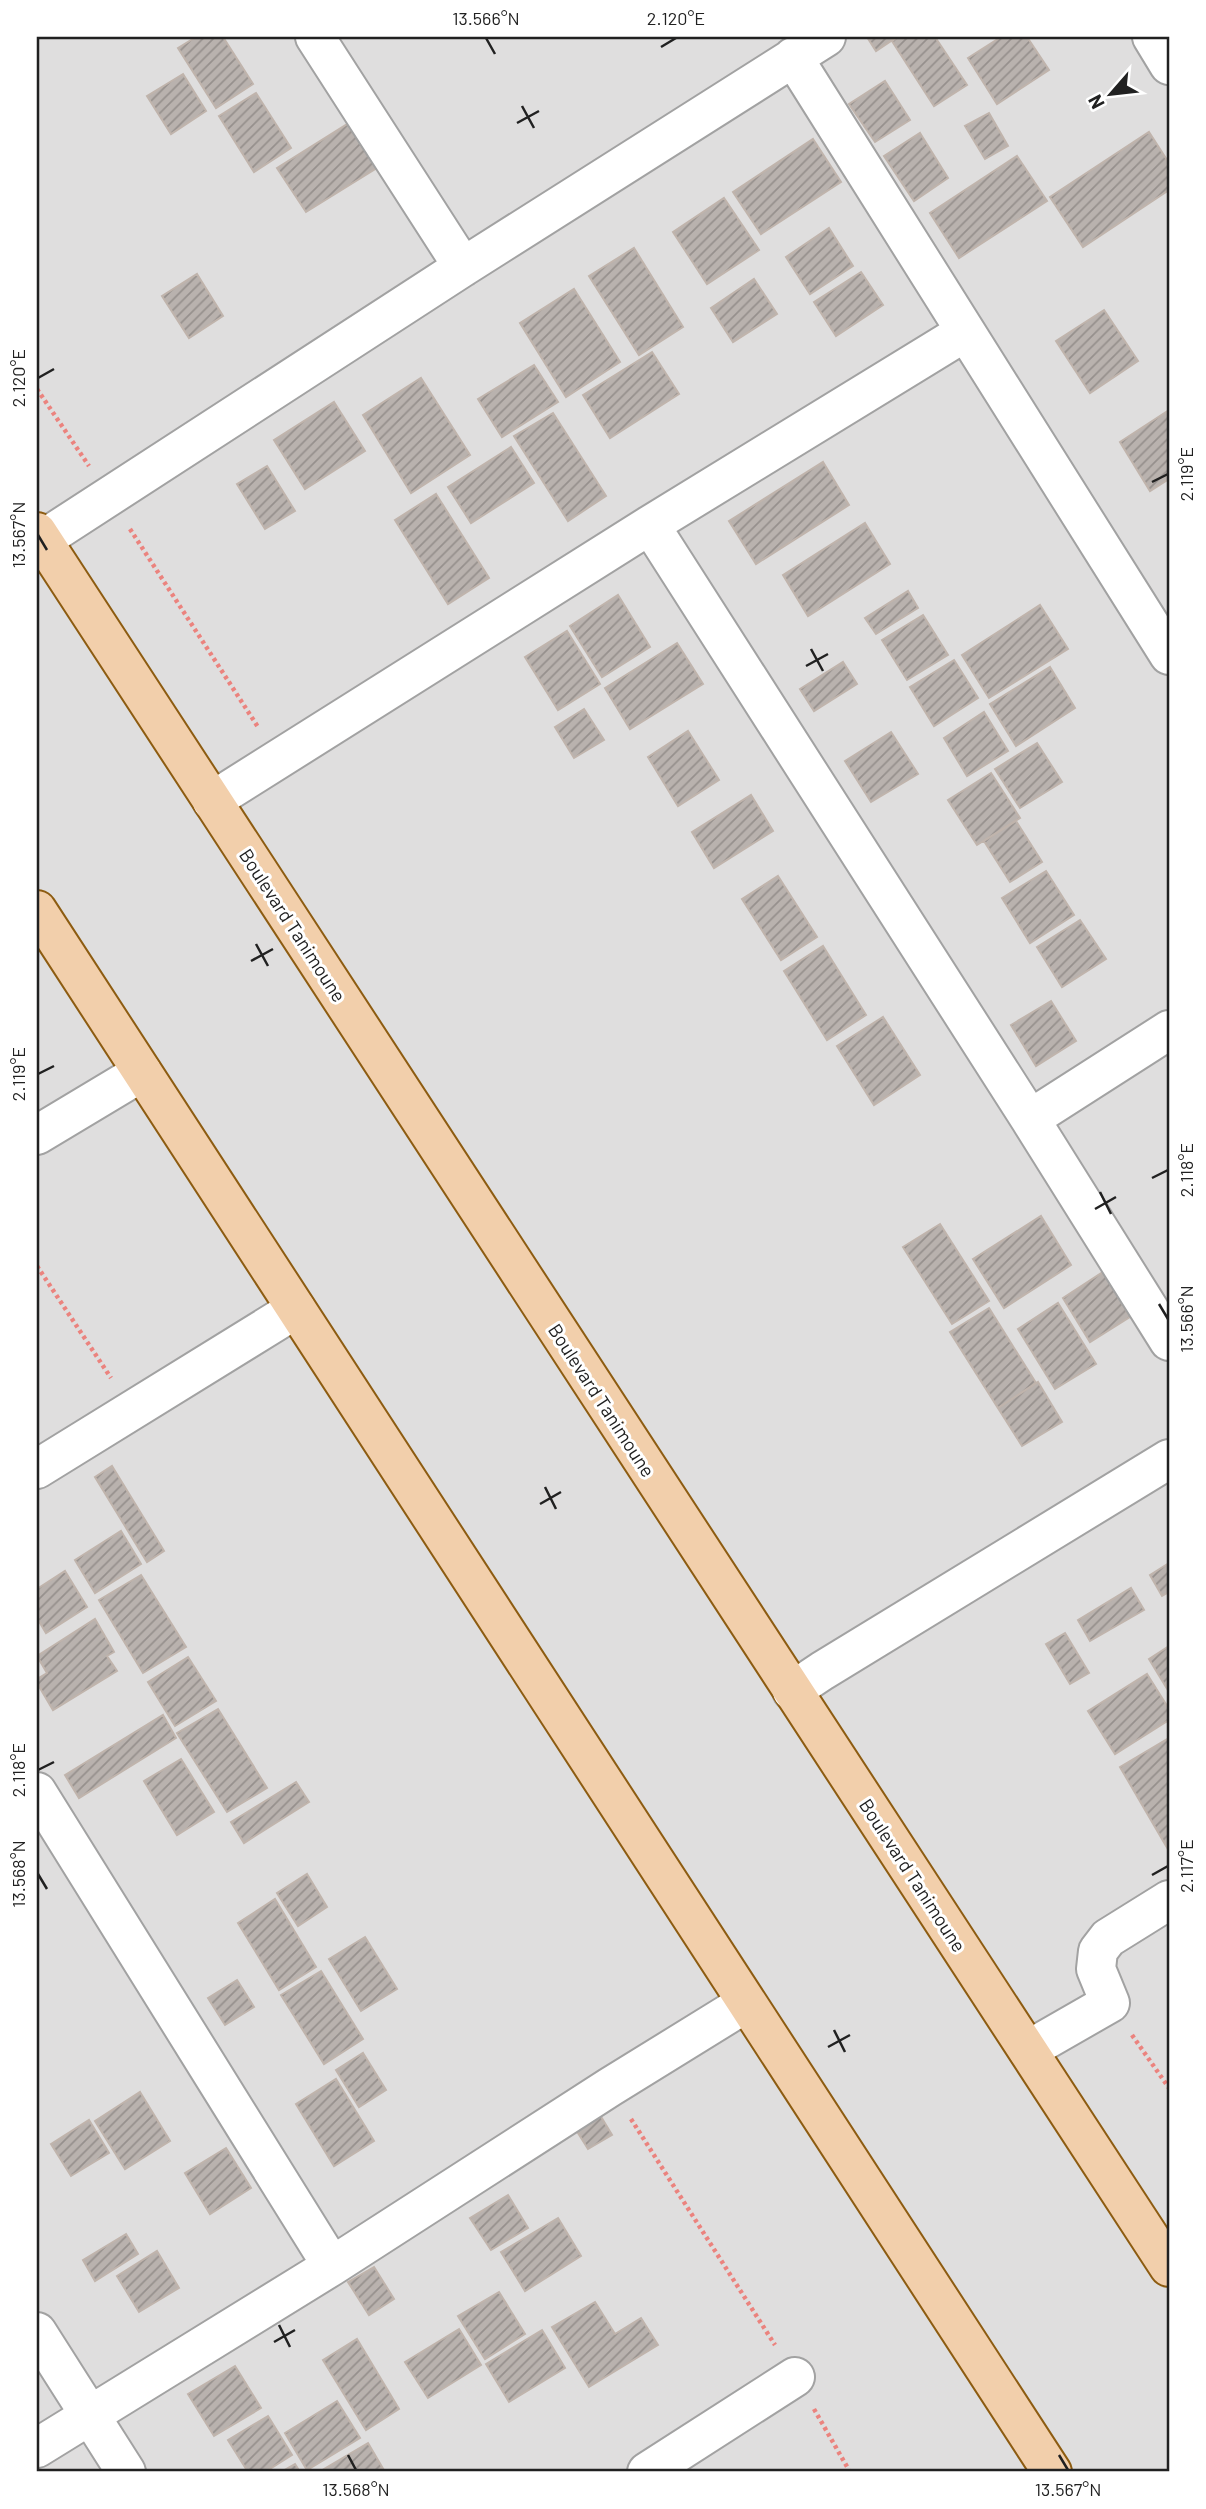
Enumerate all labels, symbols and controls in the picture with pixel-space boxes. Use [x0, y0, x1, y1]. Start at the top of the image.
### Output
text: 13.566°N [452, 7, 520, 29]
text: 2.120°E [647, 7, 705, 29]
north arrow [1076, 60, 1146, 130]
text: N [1082, 91, 1109, 113]
text: 2.120°E [7, 349, 29, 407]
text: 2.119°E [1175, 447, 1197, 501]
text: 13.567°N [7, 502, 29, 568]
street label: Boulevard Tanimoune [235, 844, 351, 1006]
text: 2.119°E [7, 1047, 29, 1101]
text: 2.118°E [1175, 1143, 1197, 1197]
text: 13.566°N [1175, 1285, 1197, 1353]
street label: Boulevard Tanimoune [544, 1319, 660, 1481]
text: 2.118°E [7, 1743, 29, 1797]
street label: Boulevard Tanimoune [855, 1794, 971, 1956]
text: 2.117°E [1175, 1839, 1197, 1893]
text: 13.568°N [7, 1840, 29, 1908]
text: 13.568°N [322, 2478, 390, 2500]
text: 13.567°N [1035, 2478, 1101, 2500]

